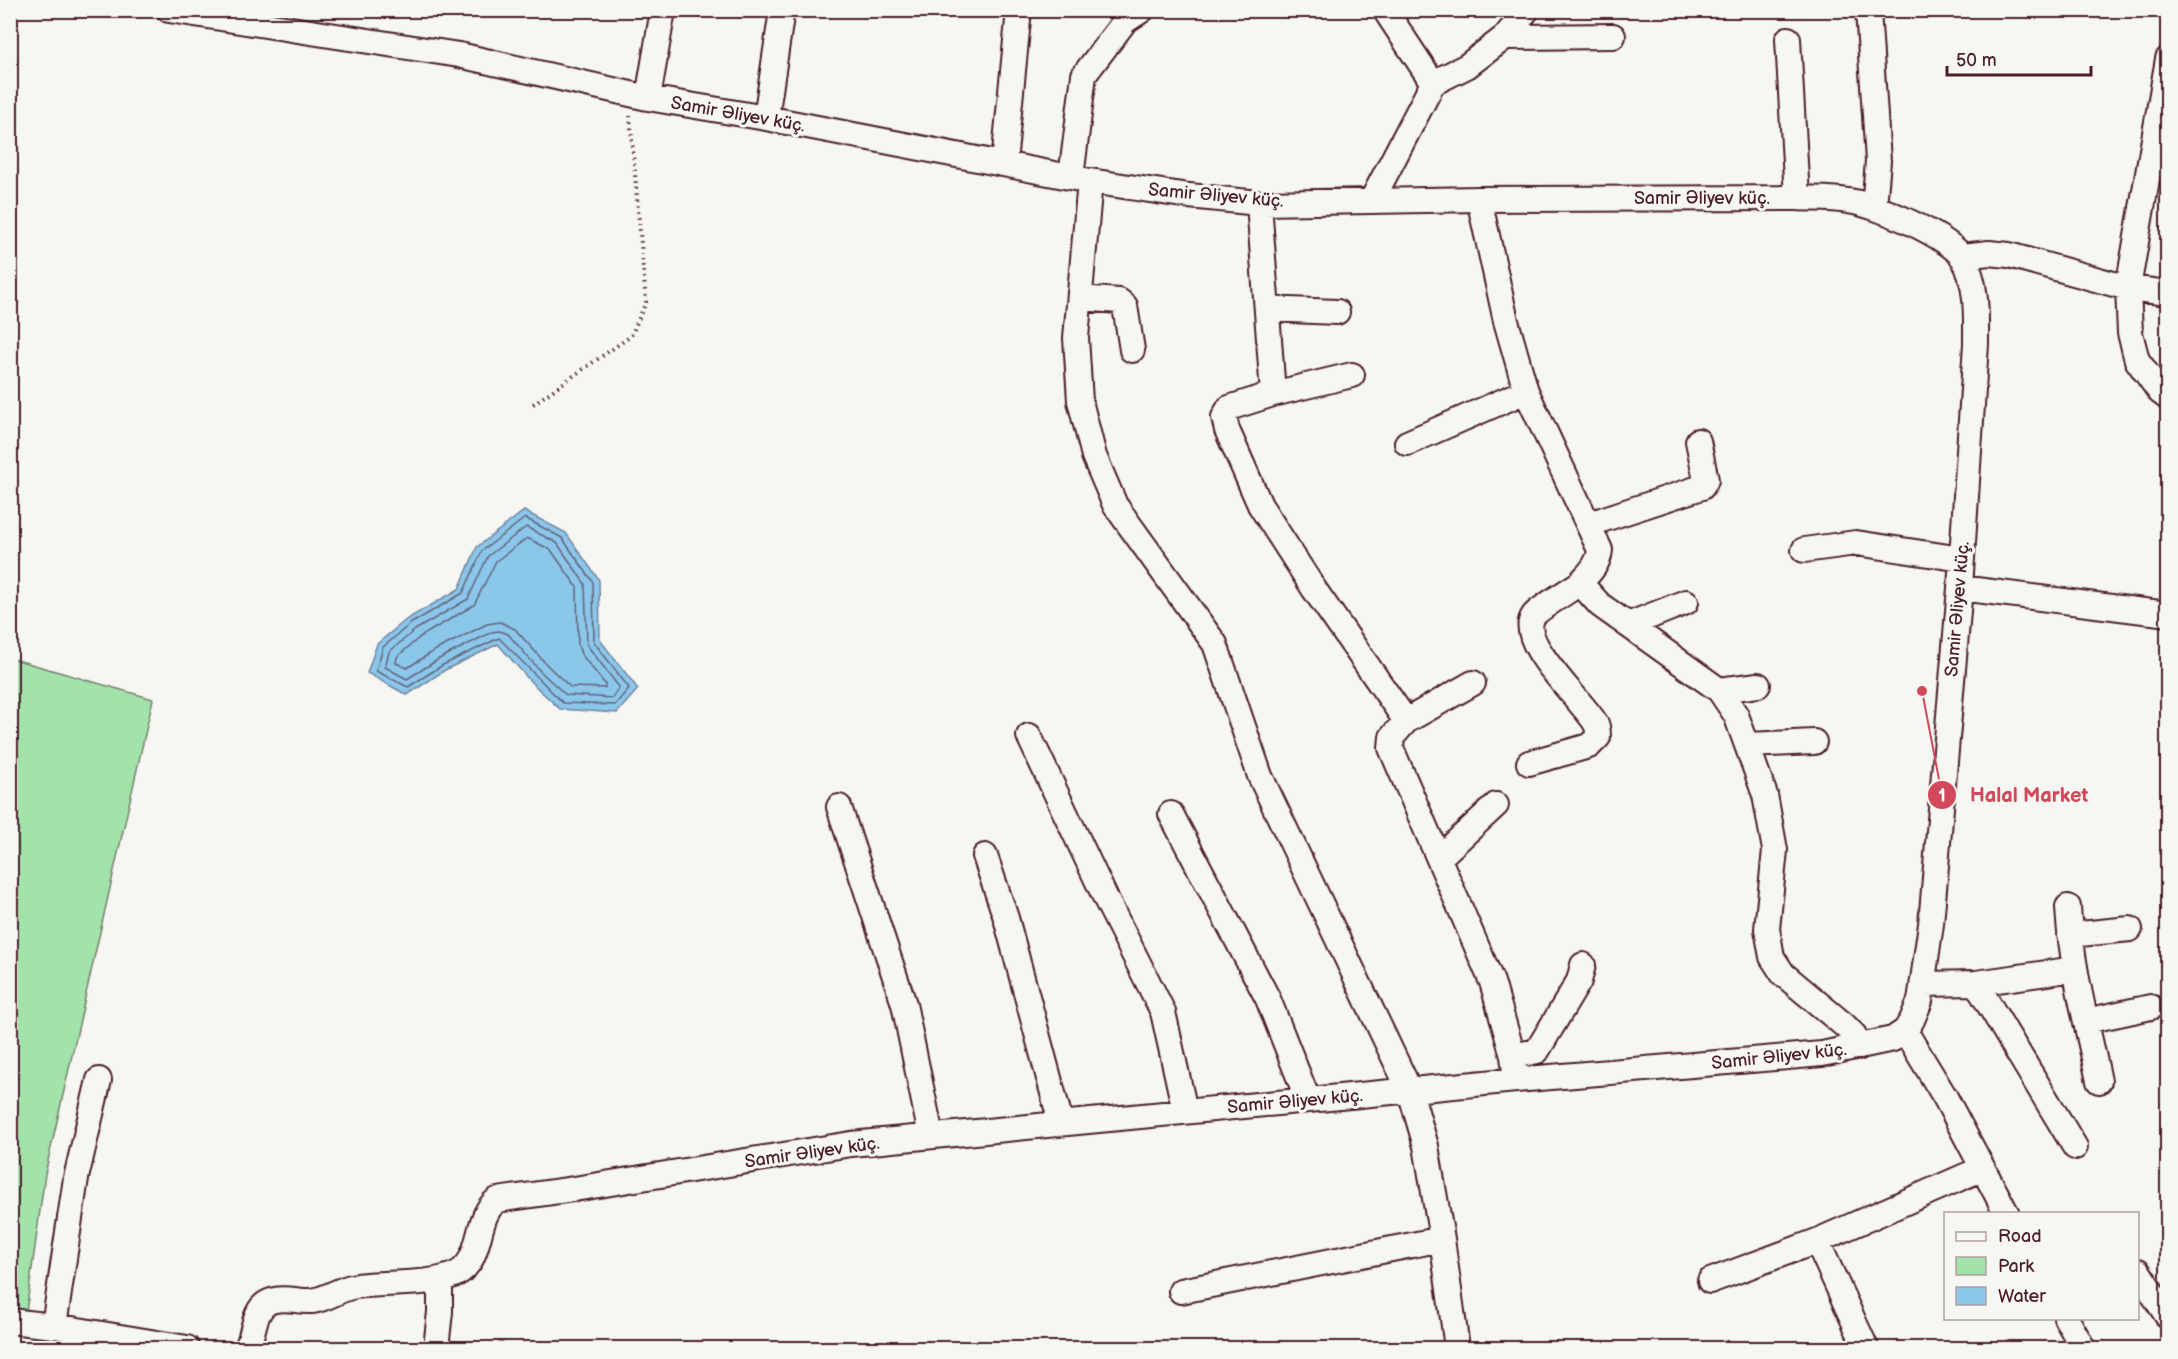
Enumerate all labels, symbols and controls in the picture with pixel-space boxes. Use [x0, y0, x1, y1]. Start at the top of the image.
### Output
scale bar [1947, 39, 2091, 77]
text: 50 m [1956, 50, 1997, 71]
street label: Samir Əliyev küç. [669, 92, 807, 137]
street label: Samir Əliyev küç. [1147, 179, 1285, 212]
street label: Samir Əliyev küç. [1634, 188, 1770, 209]
street label: Samir Əliyev küç. [1941, 540, 1974, 678]
callout: Halal Market [1927, 776, 2100, 814]
text: Halal Market [1970, 784, 2088, 808]
text: 1 [1938, 786, 1946, 807]
street label: Samir Əliyev küç. [1710, 1039, 1848, 1074]
street label: Samir Əliyev küç. [1226, 1085, 1364, 1118]
street label: Samir Əliyev küç. [743, 1133, 881, 1172]
legend [1944, 1212, 2139, 1320]
text: Road [1998, 1226, 2042, 1247]
text: Park [1998, 1256, 2034, 1277]
text: Water [1998, 1286, 2046, 1307]

